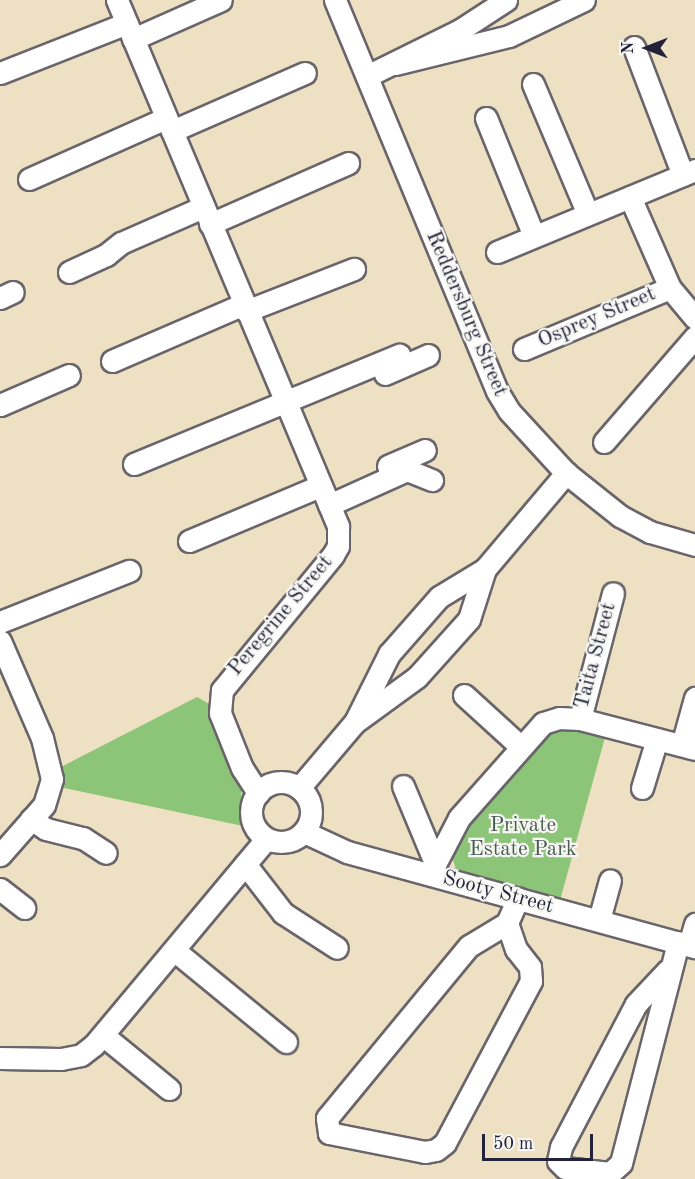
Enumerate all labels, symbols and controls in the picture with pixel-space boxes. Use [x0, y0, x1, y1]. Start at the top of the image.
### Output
north arrow [617, 18, 677, 78]
text: N [621, 42, 637, 54]
street label: Reddersburg Street [420, 227, 512, 401]
street label: Osprey Street [534, 282, 660, 354]
street label: Peregrine Street [223, 551, 339, 681]
street label: Taita Street [570, 600, 622, 712]
park label: Private Estate Park [469, 813, 577, 863]
street label: Sooty Street [440, 866, 556, 920]
scale bar [485, 1122, 596, 1160]
text: 50 m [493, 1135, 533, 1153]

